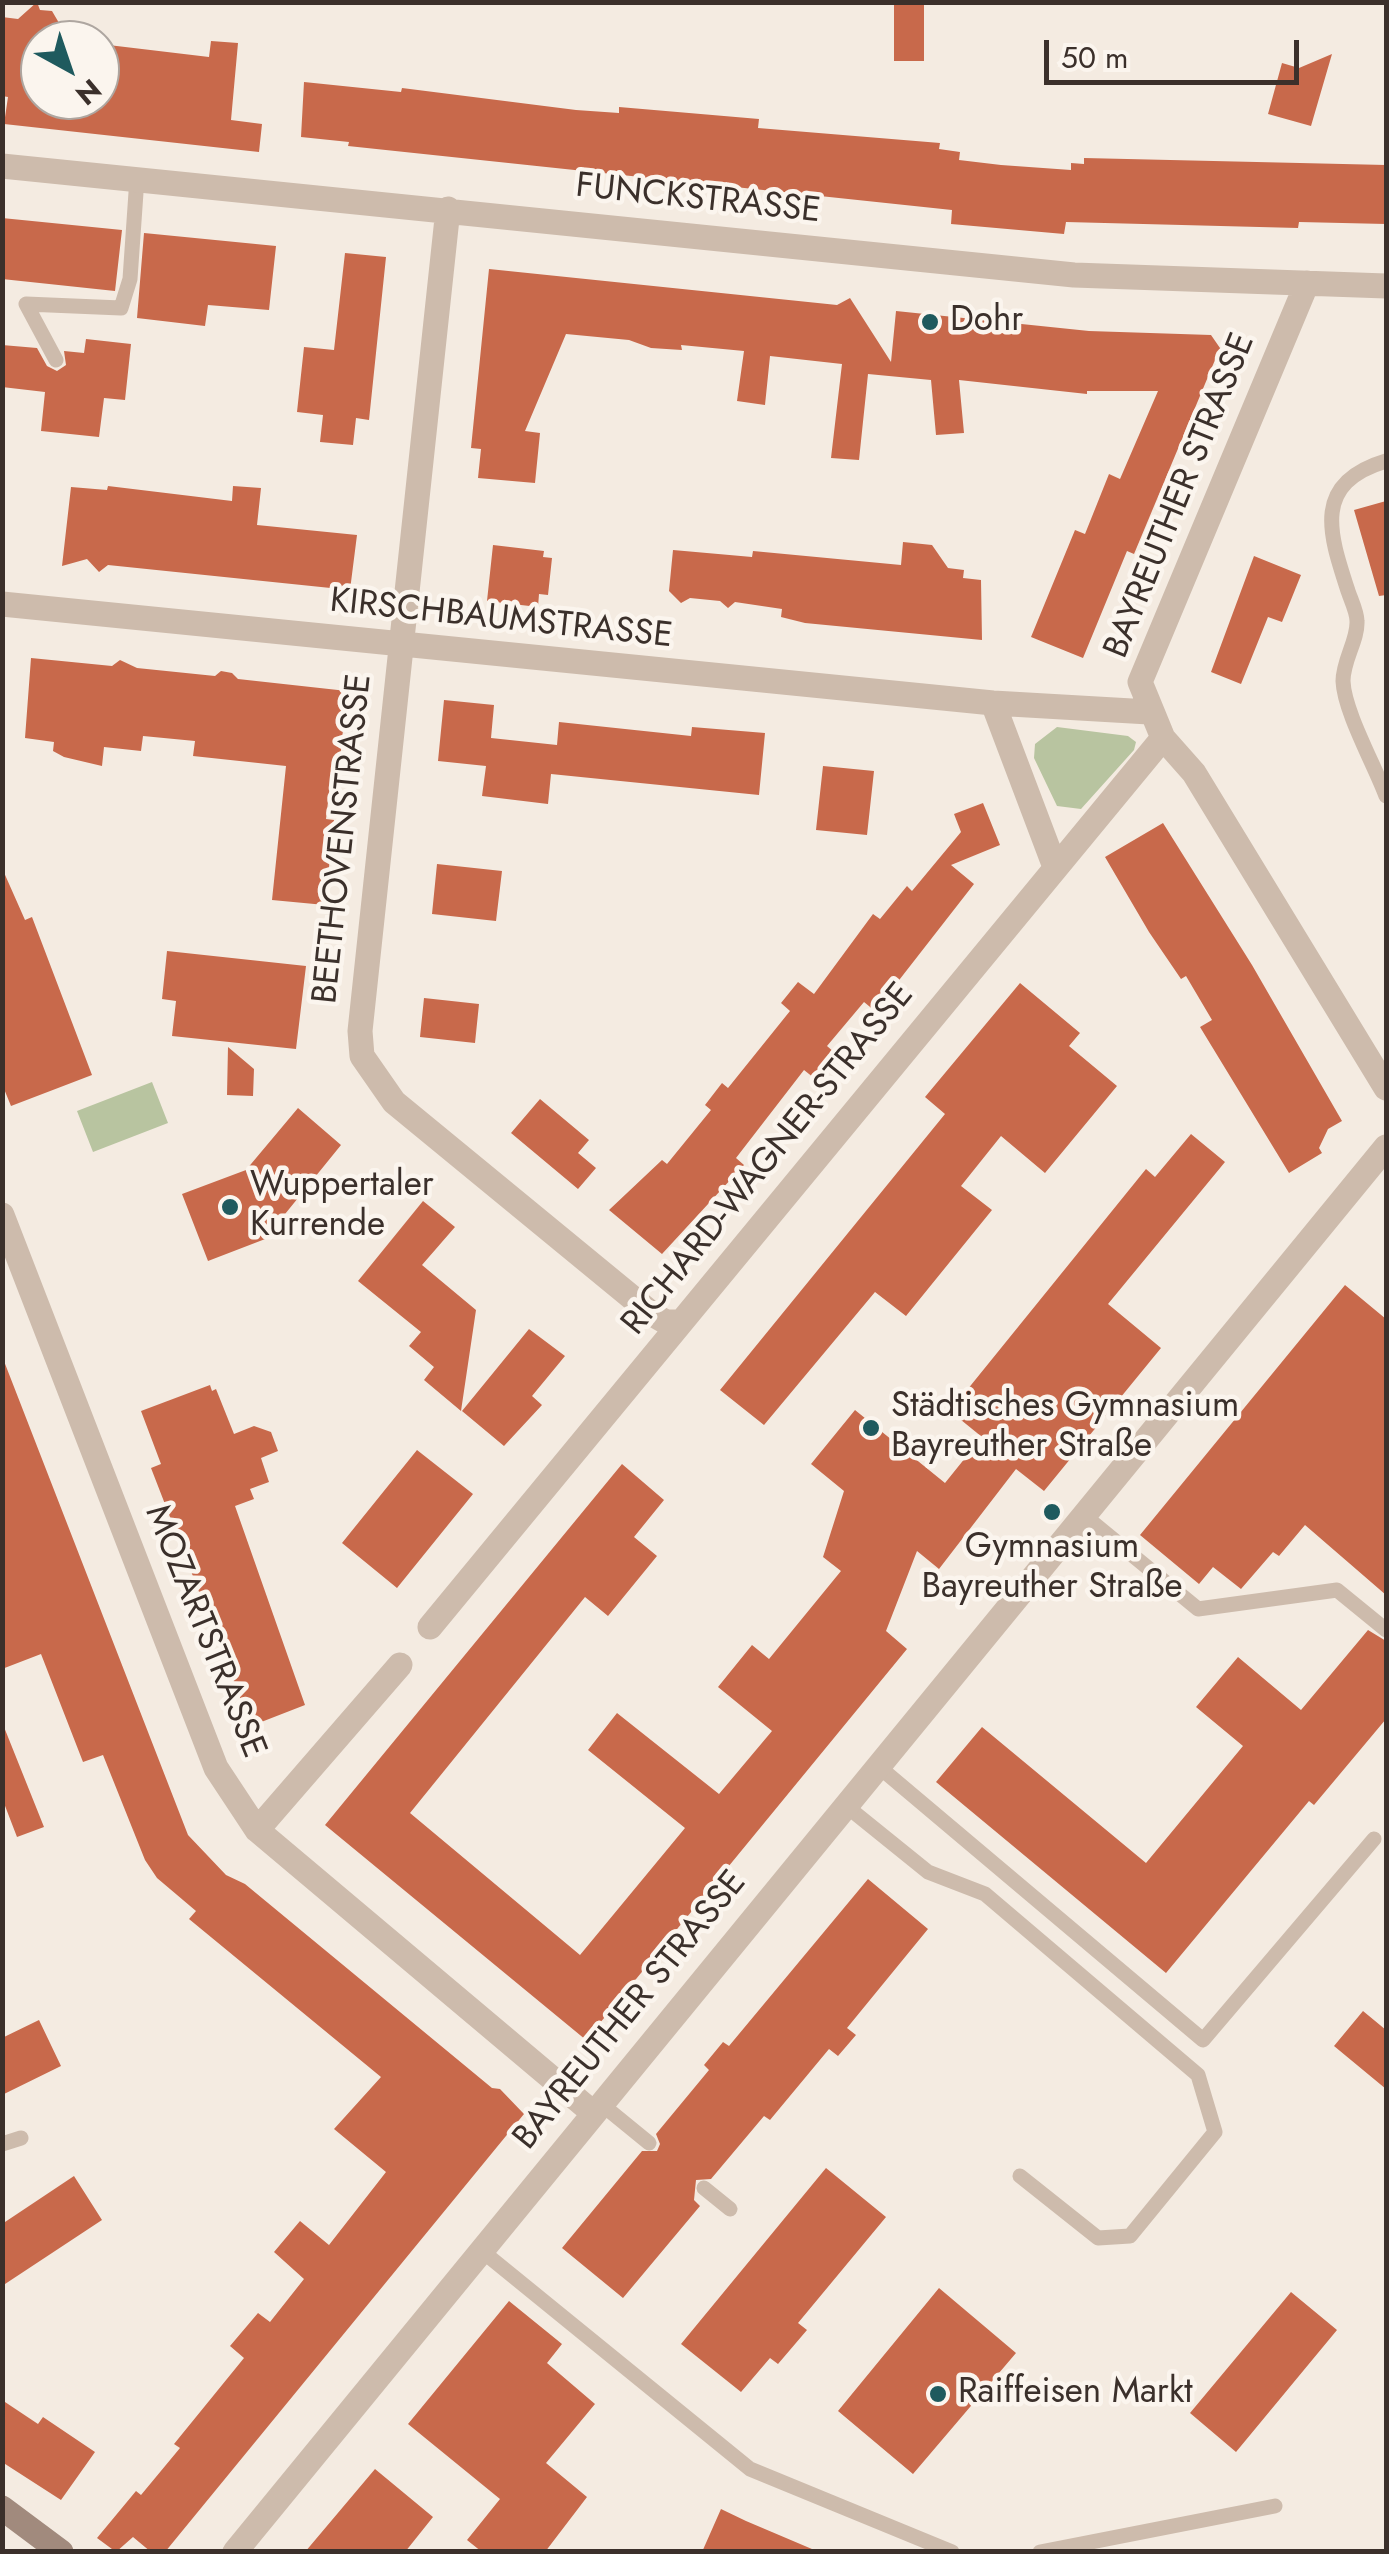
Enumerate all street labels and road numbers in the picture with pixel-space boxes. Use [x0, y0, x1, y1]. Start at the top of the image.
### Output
street label: FUNCKSTRASSE [573, 166, 823, 234]
street label: BAYREUTHER STRASSE [1097, 328, 1265, 664]
street label: KIRSCHBAUMSTRASSE [328, 581, 674, 659]
street label: BEETHOVENSTRASSE [306, 672, 382, 1006]
street label: RICHARD-WAGNER-STRASSE [614, 976, 924, 1344]
street label: MOZARTSTRASSE [134, 1500, 274, 1764]
street label: BAYREUTHER STRASSE [506, 1863, 756, 2159]

